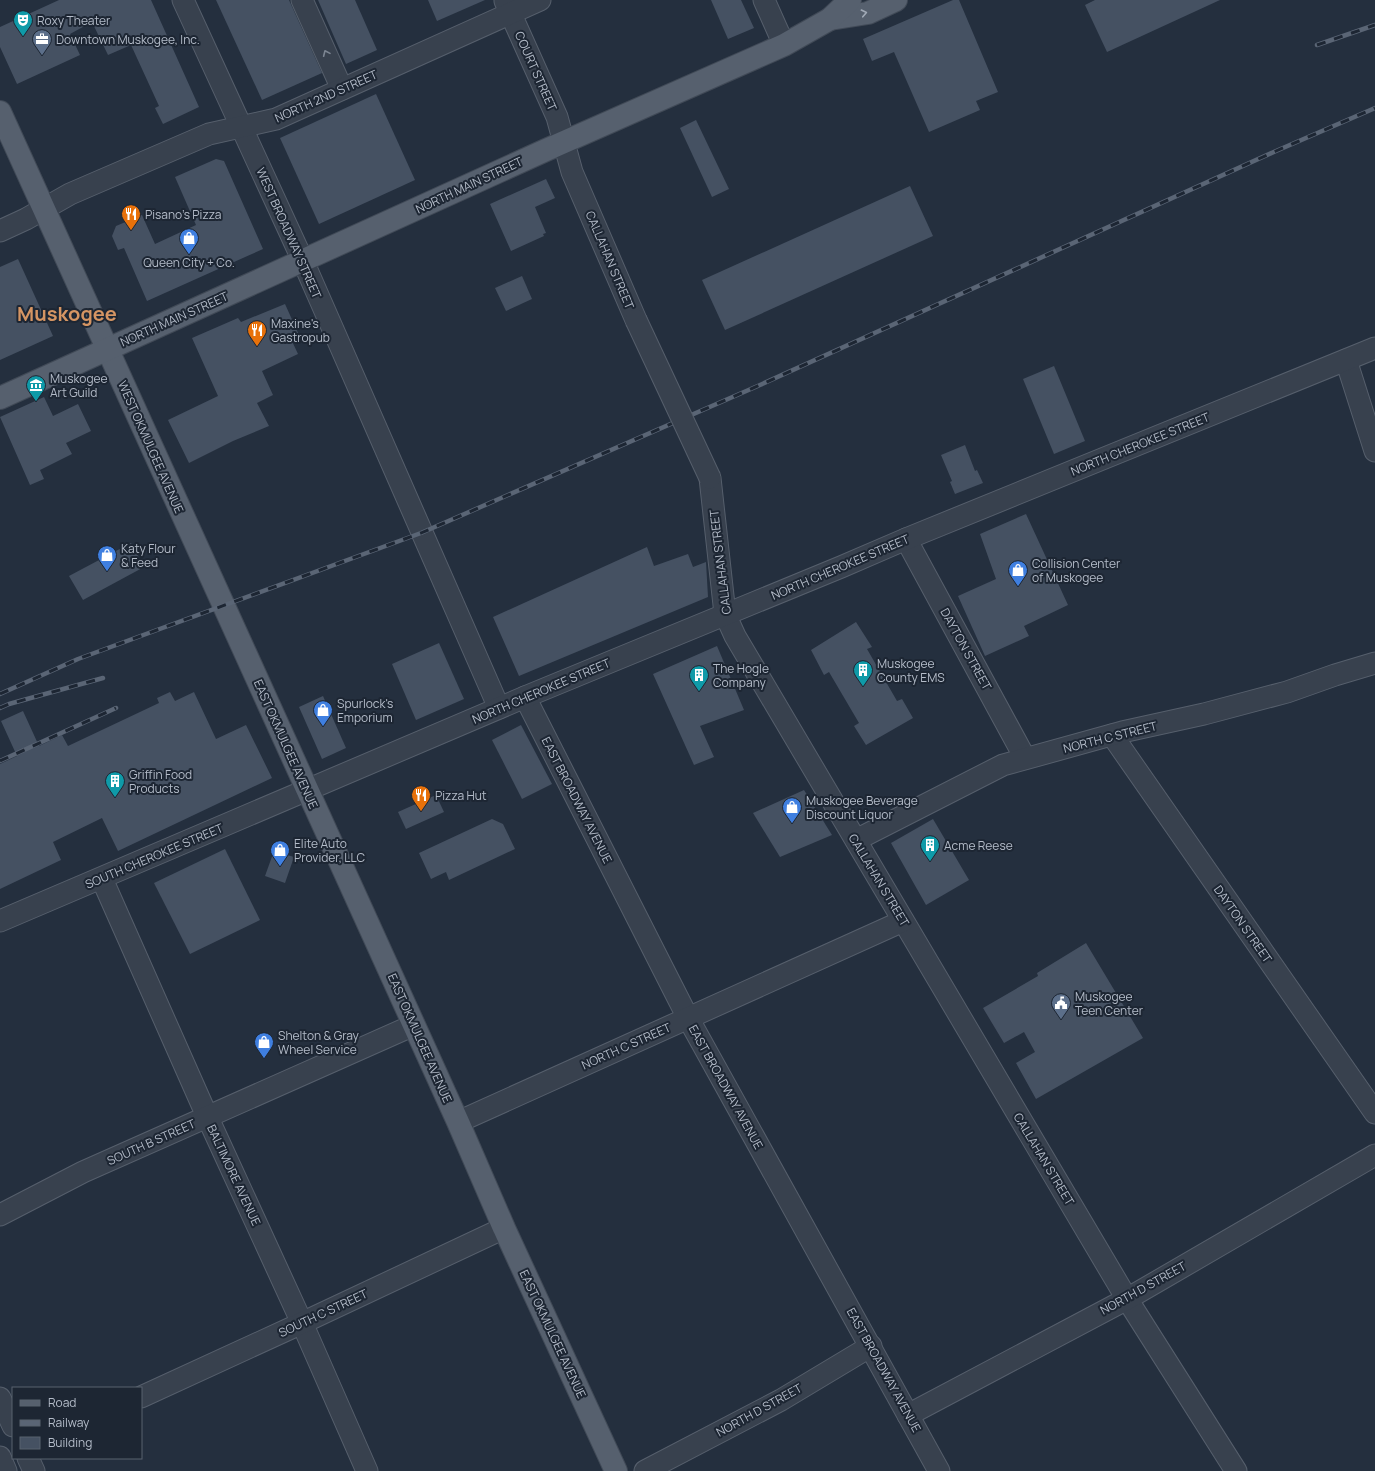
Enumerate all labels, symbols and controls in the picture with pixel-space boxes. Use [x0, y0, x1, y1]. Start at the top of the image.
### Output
theatre icon: Roxy Theater [12, 9, 34, 37]
one-way arrow [861, 10, 868, 18]
place label: Roxy Theater [37, 12, 111, 29]
office icon: Downtown Muskogee, Inc. [31, 28, 53, 56]
street label: COURT STREET [511, 29, 561, 114]
place label: Downtown Muskogee, Inc. [56, 31, 200, 48]
one-way arrow [323, 50, 331, 57]
street label: NORTH 2ND STREET [272, 65, 381, 126]
street label: NORTH MAIN STREET [413, 152, 526, 217]
street label: WEST BROADWAY STREET [252, 165, 326, 302]
restaurant icon: Pisano's Pizza [120, 203, 142, 231]
place label: Pisano's Pizza [145, 206, 221, 223]
street label: CALLAHAN STREET [582, 208, 639, 313]
shop icon: Queen City + Co. [178, 227, 200, 255]
place label: Queen City + Co. [143, 254, 235, 271]
street label: NORTH MAIN STREET [117, 287, 231, 350]
district label: Muskogee [17, 300, 117, 327]
place label: Maxine's Gastropub [271, 315, 330, 346]
restaurant icon: Maxine's Gastropub [246, 319, 268, 347]
place label: Muskogee Art Guild [50, 370, 108, 401]
museum icon: Muskogee Art Guild [25, 374, 47, 402]
street label: WEST OKMULGEE AVENUE [114, 378, 188, 516]
street label: NORTH CHEROKEE STREET [1068, 408, 1213, 480]
street label: CALLAHAN STREET [705, 508, 735, 615]
street label: NORTH CHEROKEE STREET [768, 530, 912, 604]
place label: Katy Flour & Feed [121, 540, 176, 571]
shop icon: Katy Flour & Feed [96, 544, 118, 572]
place label: Collision Center of Muskogee [1032, 555, 1121, 586]
shop icon: Collision Center of Muskogee [1007, 559, 1029, 587]
street label: DAYTON STREET [936, 605, 996, 694]
street label: NORTH CHEROKEE STREET [469, 654, 613, 728]
place label: Muskogee County EMS [877, 655, 945, 686]
building icon: Muskogee County EMS [852, 659, 874, 687]
place label: The Hogle Company [713, 660, 769, 691]
building icon: The Hogle Company [688, 664, 710, 692]
street label: EAST OKMULGEE AVENUE [250, 677, 322, 811]
place label: Spurlock's Emporium [337, 695, 393, 726]
shop icon: Spurlock's Emporium [312, 699, 334, 727]
street label: NORTH C STREET [1061, 717, 1160, 757]
street label: EAST BROADWAY AVENUE [538, 734, 616, 866]
place label: Griffin Food Products [129, 766, 192, 797]
building icon: Griffin Food Products [104, 770, 126, 798]
restaurant icon: Pizza Hut [410, 784, 432, 812]
place label: Pizza Hut [435, 787, 487, 804]
place label: Muskogee Beverage Discount Liquor [806, 792, 918, 823]
shop icon: Muskogee Beverage Discount Liquor [781, 796, 803, 824]
street label: SOUTH CHEROKEE STREET [82, 819, 226, 893]
street label: CALLAHAN STREET [845, 831, 914, 930]
building icon: Acme Reese [919, 834, 941, 862]
place label: Elite Auto Provider, LLC [294, 835, 366, 866]
place label: Acme Reese [944, 837, 1013, 854]
shop icon: Elite Auto Provider, LLC [269, 839, 291, 867]
street label: DAYTON STREET [1210, 882, 1277, 967]
street label: EAST OKMULGEE AVENUE [384, 971, 456, 1105]
place label: Muskogee Teen Center [1075, 988, 1144, 1019]
public building icon: Muskogee Teen Center [1050, 992, 1072, 1020]
street label: NORTH C STREET [579, 1018, 674, 1073]
street label: EAST BROADWAY AVENUE [685, 1022, 767, 1152]
place label: Shelton & Gray Wheel Service [278, 1027, 360, 1058]
shop icon: Shelton & Gray Wheel Service [253, 1031, 275, 1059]
street label: CALLAHAN STREET [1010, 1110, 1079, 1209]
street label: SOUTH B STREET [104, 1115, 199, 1169]
street label: BALTIMORE AVENUE [203, 1122, 265, 1228]
street label: NORTH D STREET [1097, 1257, 1190, 1319]
street label: EAST OKMULGEE AVENUE [516, 1267, 590, 1401]
street label: SOUTH C STREET [276, 1285, 371, 1341]
street label: EAST BROADWAY AVENUE [843, 1305, 925, 1435]
street label: NORTH D STREET [713, 1379, 806, 1441]
legend [12, 1387, 142, 1459]
text: Road [48, 1394, 76, 1411]
text: Railway [48, 1414, 90, 1431]
text: Building [48, 1434, 92, 1451]

